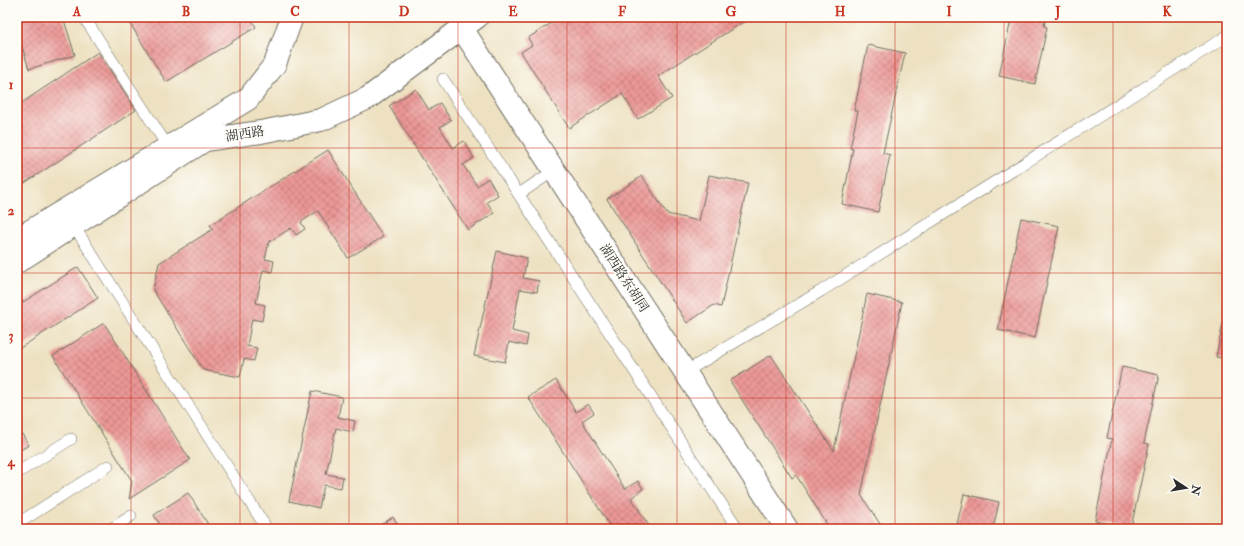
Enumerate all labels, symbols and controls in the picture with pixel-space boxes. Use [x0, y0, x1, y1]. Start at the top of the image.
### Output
text: A [72, 4, 82, 20]
text: B [182, 4, 190, 20]
text: C [290, 4, 300, 20]
text: D [399, 4, 410, 20]
text: E [508, 4, 518, 20]
text: F [618, 4, 627, 20]
text: G [726, 4, 737, 20]
text: H [835, 4, 846, 20]
text: I [946, 4, 952, 20]
text: J [1054, 4, 1061, 21]
text: K [1162, 4, 1172, 20]
text: 1 [9, 77, 14, 93]
street label: 湖西路 [224, 123, 266, 145]
text: 2 [8, 203, 15, 219]
street label: 湖西路东胡同 [596, 241, 652, 315]
text: 3 [9, 328, 14, 344]
text: 4 [6, 454, 15, 470]
north arrow [1166, 468, 1206, 508]
text: N [1188, 483, 1203, 497]

